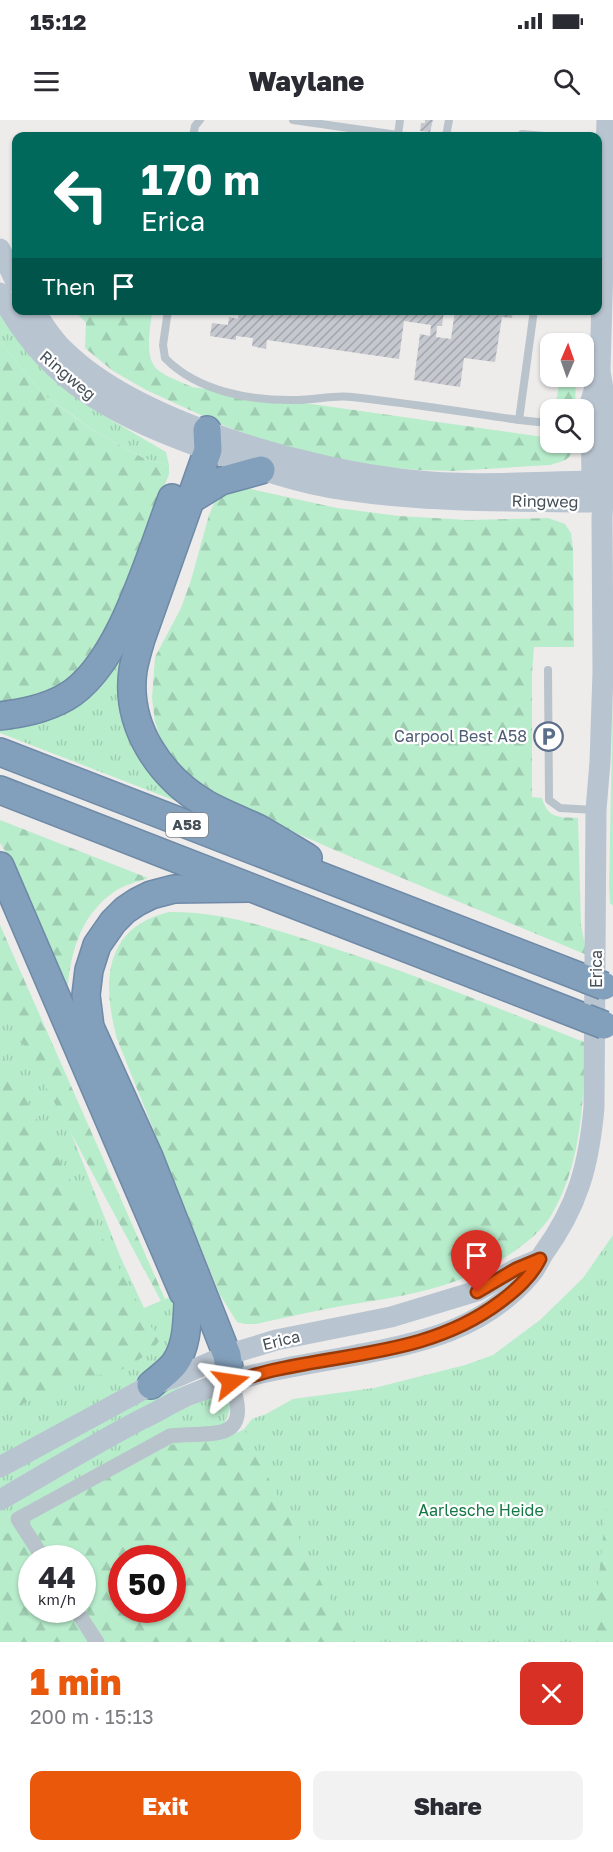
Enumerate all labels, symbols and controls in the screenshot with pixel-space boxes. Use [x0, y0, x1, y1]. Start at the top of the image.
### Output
text: 15:12 [30, 8, 87, 35]
icon: menu [30, 65, 63, 98]
text: Waylane [249, 65, 364, 97]
icon: search [550, 65, 583, 98]
text: 170 m [141, 154, 260, 204]
icon: left [42, 156, 120, 234]
text: Erica [141, 205, 205, 237]
icon: arrive [107, 270, 140, 303]
text: Then [42, 273, 95, 300]
north arrow [540, 333, 594, 387]
map controls [540, 333, 594, 453]
street label: Ringweg [36, 346, 100, 404]
button: search [540, 399, 594, 453]
street label: Ringweg [511, 490, 579, 512]
parking icon: Carpool Best A58 [532, 720, 564, 752]
place label: Carpool Best A58 [394, 726, 527, 746]
road number: A58 [166, 813, 208, 837]
street label: Erica [586, 950, 606, 988]
pin [451, 1230, 502, 1292]
icon: arrive [460, 1239, 493, 1272]
street label: Erica [260, 1326, 302, 1354]
position arrow [199, 1350, 263, 1414]
park label: Aarlesche Heide [418, 1500, 544, 1520]
speed limit sign: 50 [108, 1545, 186, 1623]
text: 44 [38, 1559, 76, 1595]
text: km/h [38, 1590, 76, 1608]
text: 1 min [30, 1660, 121, 1703]
button: close [520, 1662, 583, 1725]
text: 200 m · 15:13 [30, 1704, 154, 1728]
button: Exit [30, 1771, 301, 1840]
button: Share [313, 1771, 583, 1840]

